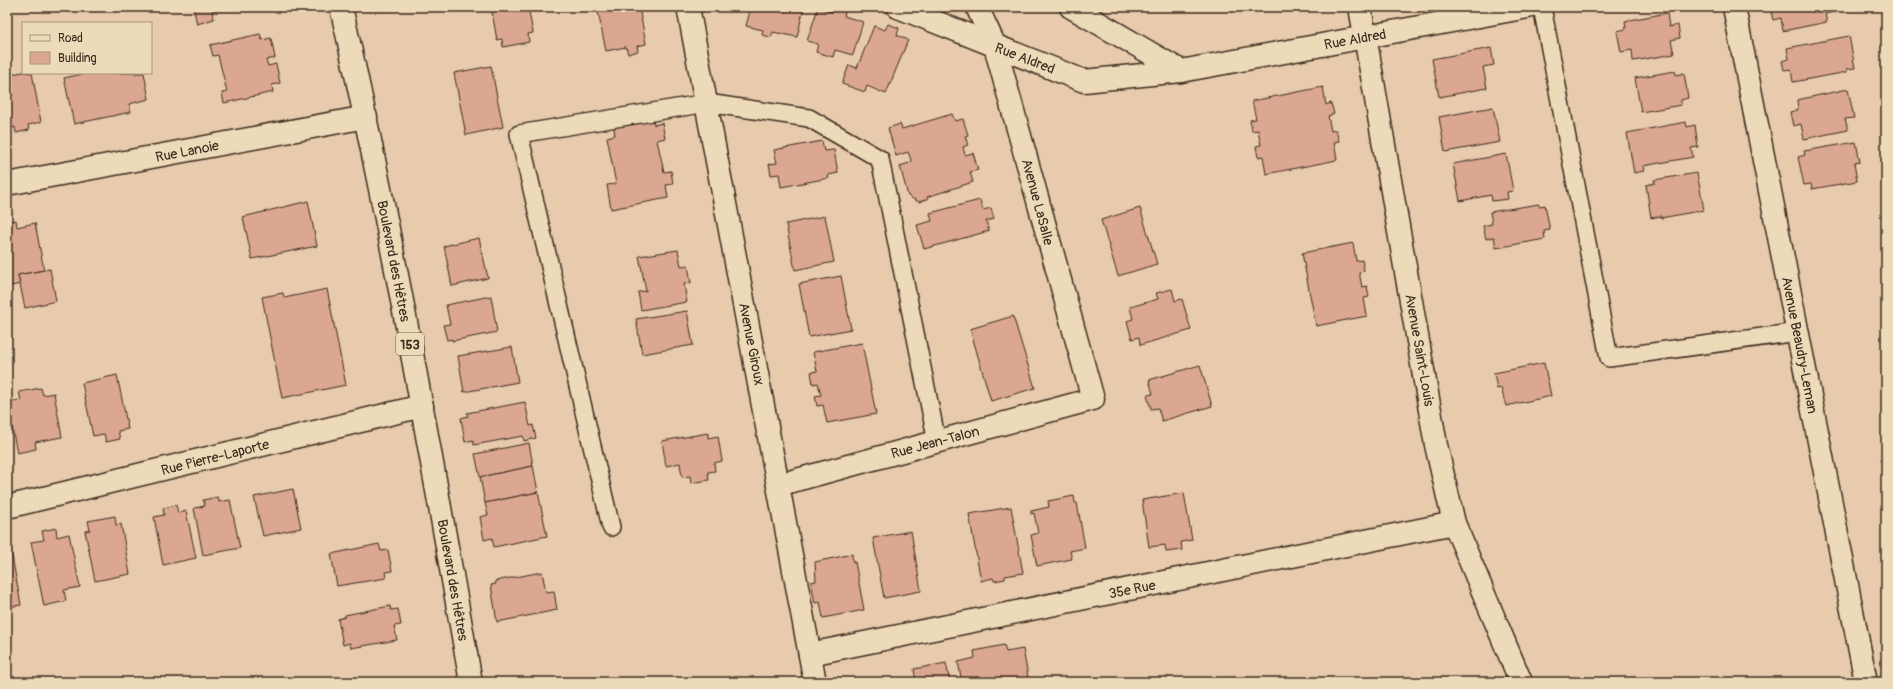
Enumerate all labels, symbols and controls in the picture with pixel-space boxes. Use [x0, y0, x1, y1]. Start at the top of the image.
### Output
legend [22, 22, 152, 74]
street label: Rue Aldred [1323, 26, 1388, 53]
text: Road [58, 31, 83, 46]
street label: Rue Aldred [992, 39, 1057, 78]
text: Building [58, 51, 97, 66]
street label: Rue Lanoie [154, 137, 220, 166]
street label: Avenue LaSalle [1018, 157, 1057, 247]
street label: Boulevard des Hêtres [373, 199, 414, 324]
street label: Avenue Beaudry-Leman [1778, 275, 1821, 415]
street label: Avenue Saint-Louis [1401, 293, 1438, 408]
street label: Avenue Giroux [735, 301, 768, 387]
road number: 153 [396, 333, 424, 355]
street label: Rue Jean-Talon [889, 423, 981, 462]
street label: Rue Pierre-Laporte [159, 436, 271, 479]
street label: Boulevard des Hêtres [433, 518, 472, 643]
street label: 35e Rue [1107, 577, 1157, 602]

